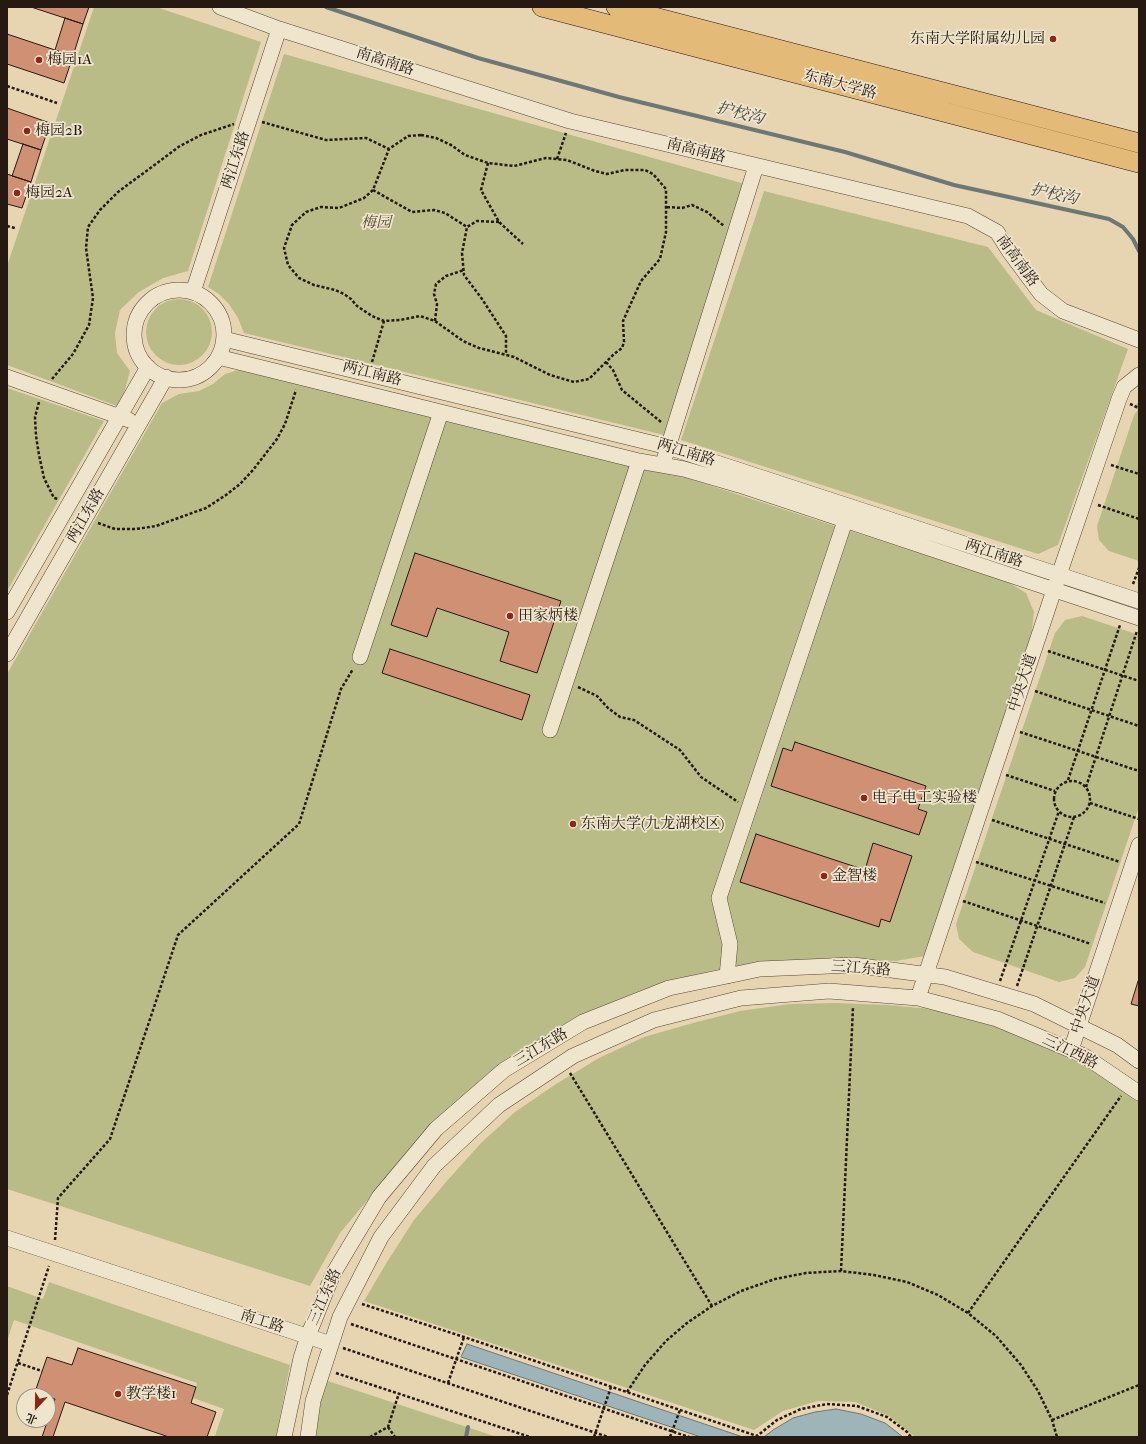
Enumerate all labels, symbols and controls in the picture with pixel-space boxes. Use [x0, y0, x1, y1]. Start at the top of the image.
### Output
place label: 东南大学附属幼儿园 [910, 30, 1045, 48]
marker: 东南大学附属幼儿园 [1048, 34, 1058, 44]
street label: 南高南路 [354, 44, 416, 80]
place label: 梅园1A [47, 51, 92, 69]
marker: 梅园1A [34, 55, 44, 65]
street label: 东南大学路 [801, 67, 879, 103]
water label: 护校沟 [714, 99, 766, 129]
place label: 梅园2B [35, 122, 82, 140]
marker: 梅园2B [22, 126, 32, 136]
street label: 两江东路 [218, 129, 254, 191]
street label: 南高南路 [665, 135, 727, 167]
water label: 护校沟 [1029, 181, 1079, 209]
place label: 梅园2A [25, 184, 72, 202]
marker: 梅园2A [12, 188, 22, 198]
park label: 梅园 [361, 214, 391, 232]
street label: 南高南路 [992, 231, 1042, 291]
street label: 两江南路 [341, 358, 403, 390]
street label: 两江南路 [655, 436, 717, 470]
street label: 两江东路 [63, 486, 109, 546]
street label: 两江南路 [963, 536, 1025, 572]
place label: 田家炳楼 [518, 607, 578, 625]
marker: 田家炳楼 [505, 611, 515, 621]
street label: 中央大道 [1005, 652, 1041, 714]
place label: 电子电工实验楼 [872, 789, 977, 807]
marker: 电子电工实验楼 [859, 793, 869, 803]
place label: 东南大学(九龙湖校区) [581, 815, 724, 833]
marker: 东南大学(九龙湖校区) [568, 819, 578, 829]
place label: 金智楼 [832, 867, 877, 885]
marker: 金智楼 [819, 871, 829, 881]
street label: 三江东路 [830, 958, 892, 980]
street label: 中央大道 [1068, 974, 1104, 1036]
street label: 三江东路 [511, 1025, 571, 1071]
street label: 三江西路 [1039, 1031, 1101, 1073]
street label: 三江东路 [305, 1266, 345, 1328]
street label: 南工路 [238, 1306, 286, 1338]
place label: 教学楼1 [126, 1385, 176, 1403]
north arrow [16, 1388, 56, 1428]
marker: 教学楼1 [113, 1389, 123, 1399]
text: 北 [24, 1411, 39, 1427]

